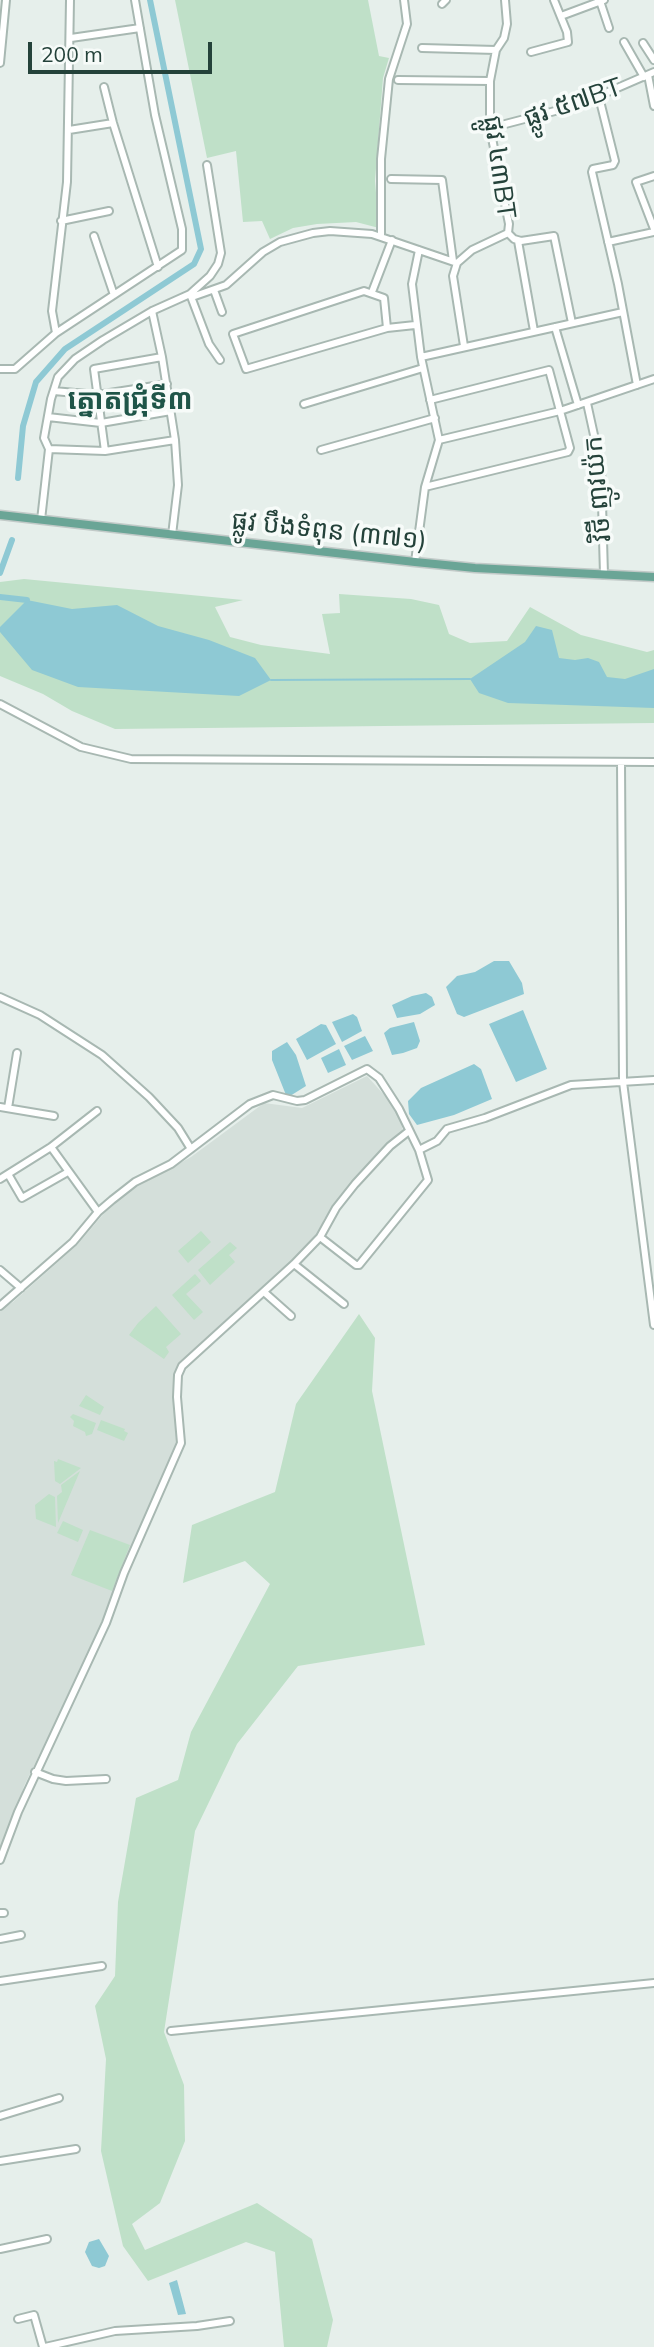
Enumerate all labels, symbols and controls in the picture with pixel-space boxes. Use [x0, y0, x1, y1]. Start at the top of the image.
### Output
scale bar [32, 28, 215, 72]
text: 200 m [41, 41, 103, 67]
street label: ផ្លូវ ៥៧BT [520, 72, 626, 134]
street label: ផ្លូវ ៤៣BT [476, 113, 522, 221]
district label: ត្នោតជ្រុំទី៣ [67, 384, 193, 418]
street label: វិថី ញូវយ៉ក [578, 435, 618, 543]
street label: ផ្លូវ បឹងទំពុន (៣៧១) [230, 505, 428, 557]

